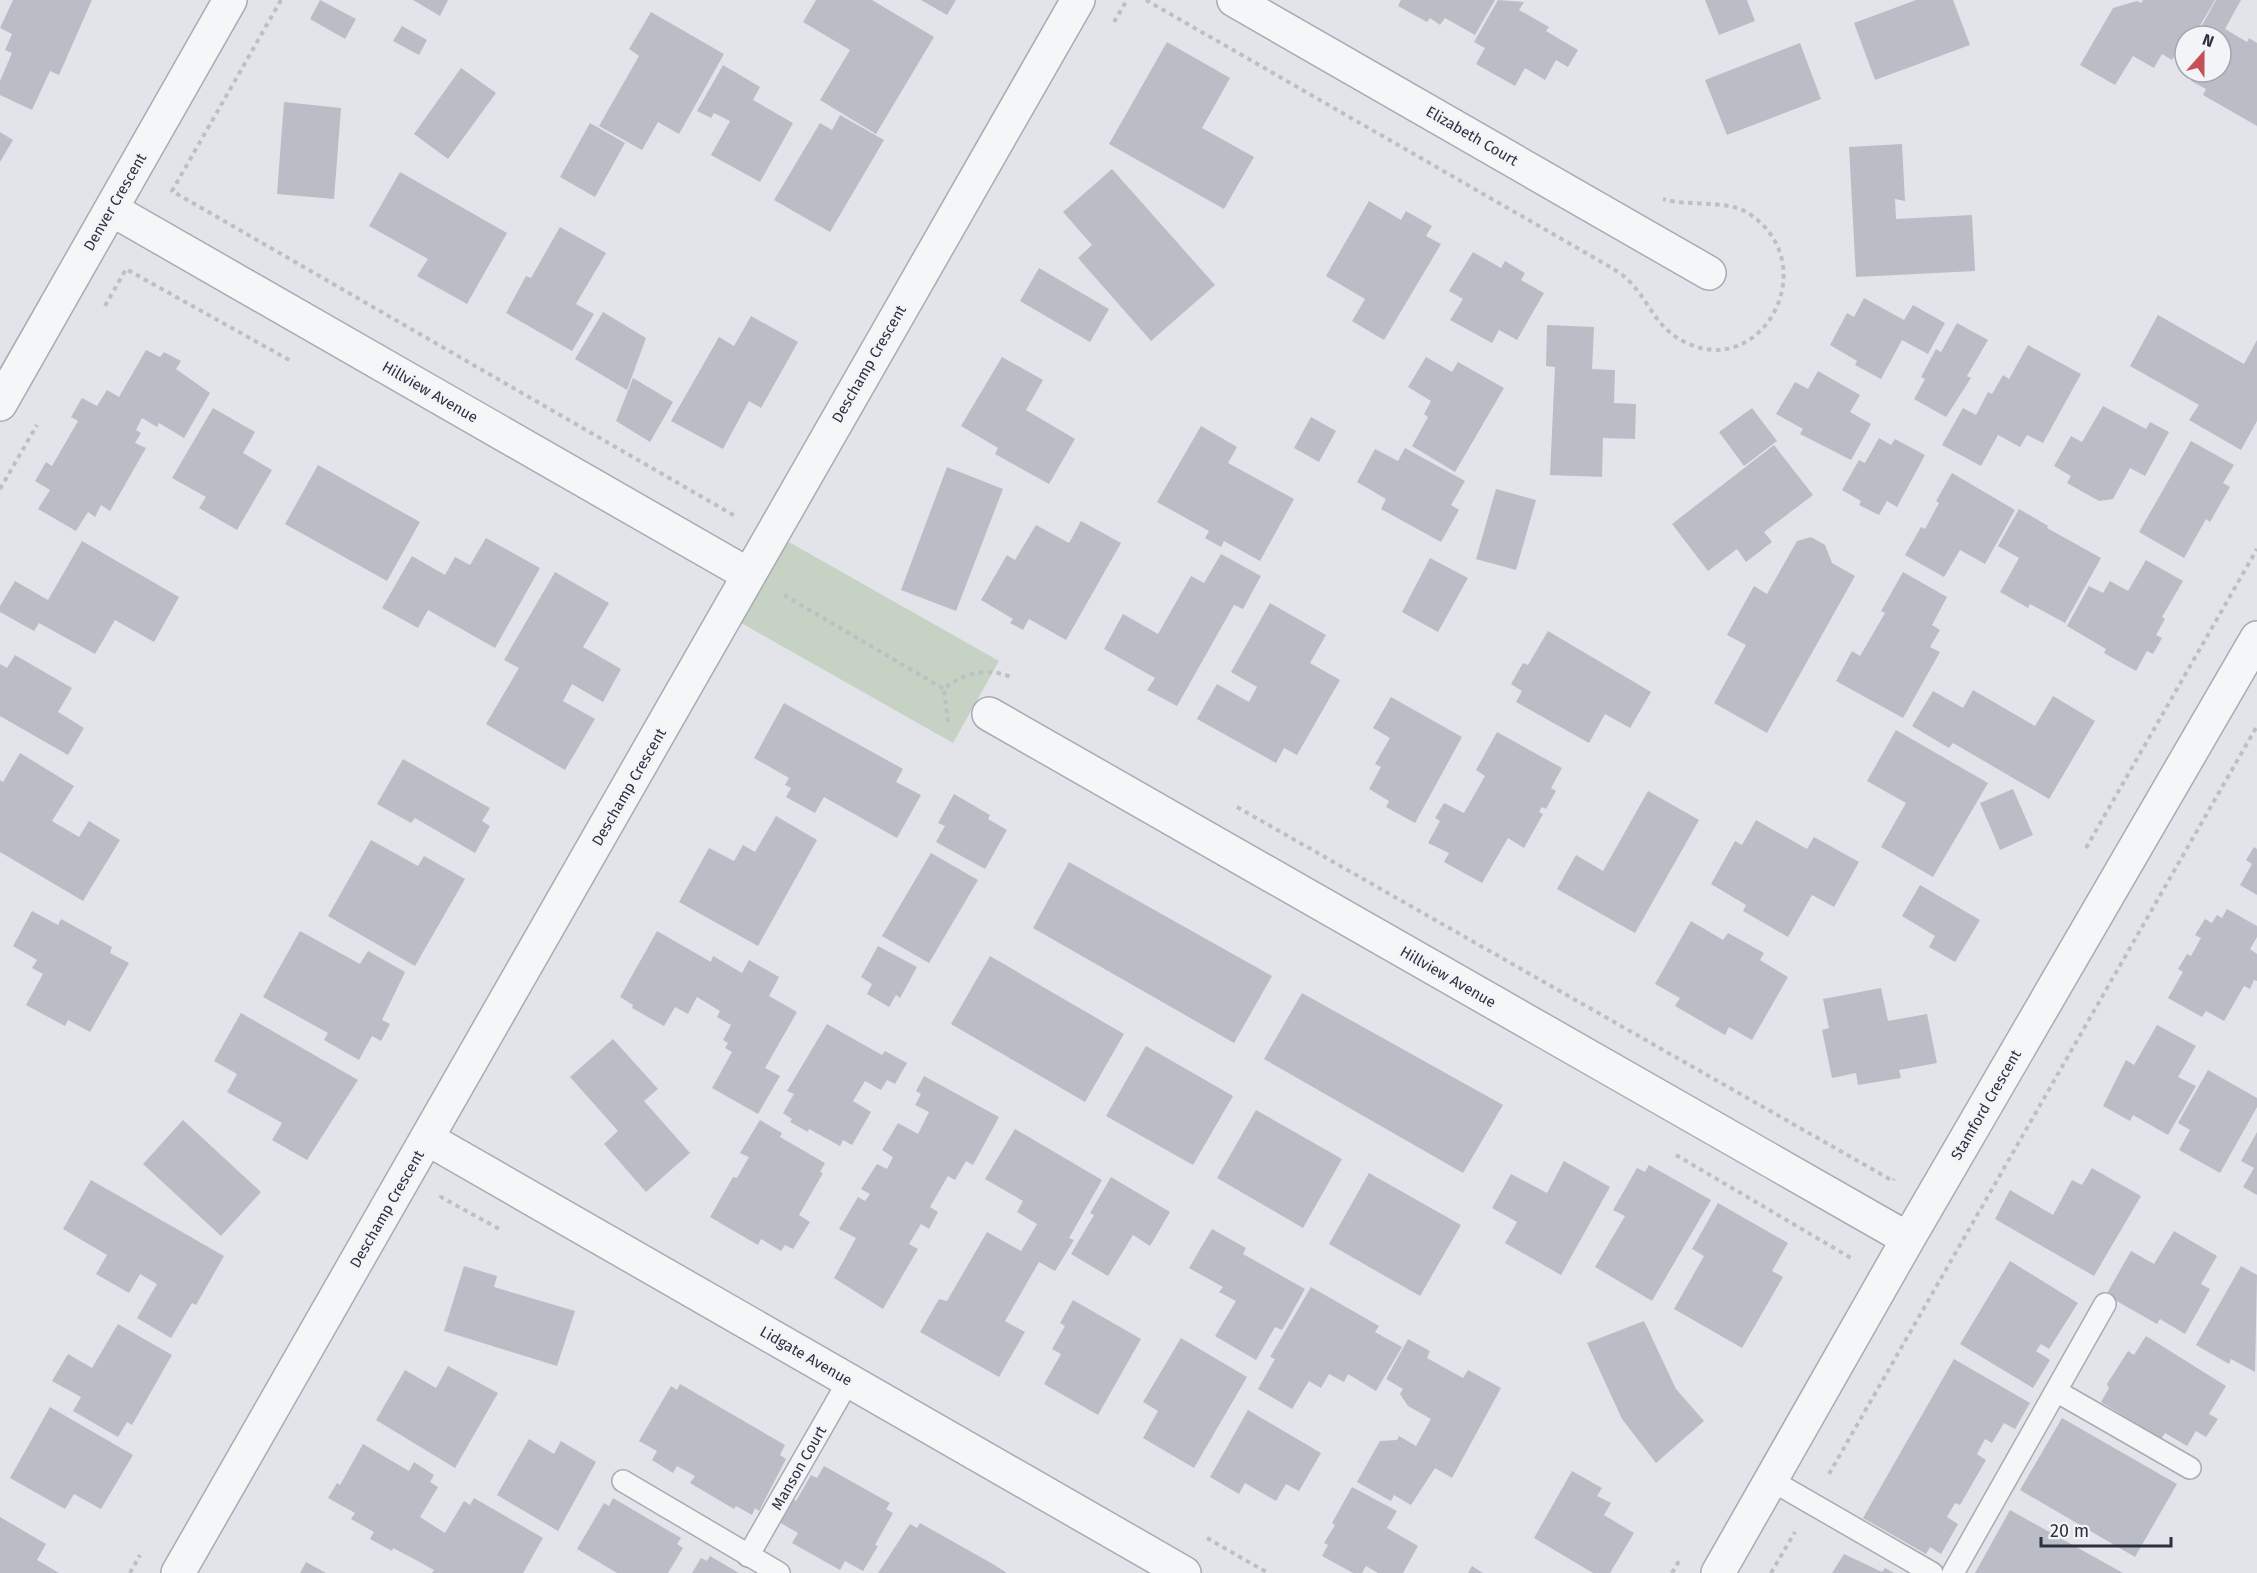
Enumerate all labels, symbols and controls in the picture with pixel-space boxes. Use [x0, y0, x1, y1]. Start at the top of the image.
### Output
north arrow [2173, 24, 2233, 84]
text: N [2200, 30, 2217, 51]
street label: Elizabeth Court [1423, 102, 1522, 170]
street label: Denver Crescent [80, 149, 151, 254]
street label: Deschamp Crescent [828, 302, 910, 426]
street label: Hillview Avenue [379, 357, 481, 427]
street label: Deschamp Crescent [588, 725, 670, 849]
street label: Hillview Avenue [1397, 942, 1499, 1012]
street label: Stamford Crescent [1947, 1046, 2025, 1163]
street label: Deschamp Crescent [346, 1147, 428, 1271]
street label: Lidgate Avenue [757, 1322, 855, 1390]
street label: Manson Court [768, 1422, 831, 1513]
scale bar [2041, 1510, 2172, 1548]
text: 20 m [2050, 1520, 2089, 1542]

